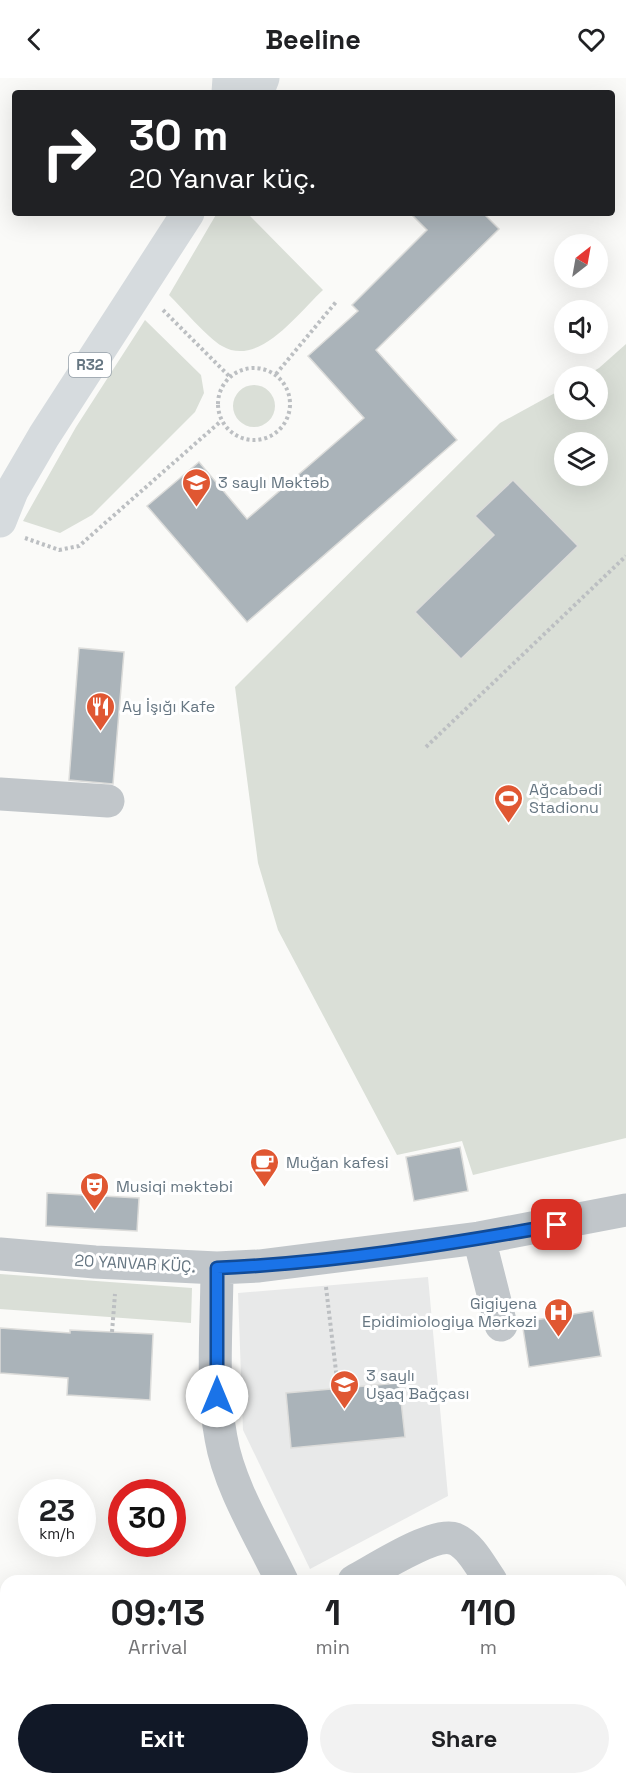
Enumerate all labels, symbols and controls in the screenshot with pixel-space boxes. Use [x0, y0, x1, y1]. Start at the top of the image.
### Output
text: Beeline [265, 22, 361, 57]
icon: back [18, 23, 51, 56]
icon: heart [575, 23, 608, 56]
text: 30 m [129, 109, 228, 162]
icon: right [30, 114, 108, 192]
text: 20 Yanvar küç. [129, 161, 316, 196]
north arrow [554, 234, 608, 288]
map controls [554, 234, 608, 486]
button: sound [554, 300, 608, 354]
road number: R32 [69, 353, 111, 377]
button: search [554, 366, 608, 420]
button: layers [554, 432, 608, 486]
school or university icon: 3 saylı Məktəb [181, 466, 213, 508]
place label: 3 saylı Məktəb [218, 472, 330, 493]
restaurant icon: Ay İşığı Kafe [85, 690, 117, 732]
place label: Ay İşığı Kafe [122, 696, 215, 717]
place label: Ağcabədi Stadionu [529, 779, 602, 818]
sports icon: Ağcabədi Stadionu [492, 782, 524, 824]
cafe icon: Muğan kafesi [249, 1146, 281, 1188]
place label: Muğan kafesi [286, 1152, 389, 1173]
theatre icon: Musiqi məktəbi [79, 1170, 111, 1212]
place label: Musiqi məktəbi [116, 1176, 233, 1197]
pin [531, 1199, 582, 1250]
icon: arrive [540, 1208, 573, 1241]
street label: 20 YANVAR KÜÇ. [74, 1250, 196, 1277]
place label: Gigiyena Epidimiologiya Mərkəzi [362, 1293, 537, 1332]
hospital icon: Gigiyena Epidimiologiya Mərkəzi [542, 1296, 574, 1338]
position arrow [185, 1364, 249, 1428]
place label: 3 saylı Uşaq Bağçası [366, 1365, 469, 1404]
school or university icon: 3 saylı Uşaq Bağçası [329, 1368, 361, 1410]
speed limit sign: 30 [108, 1479, 186, 1557]
text: 23 [39, 1491, 75, 1530]
text: km/h [39, 1524, 75, 1543]
text: 09:13 [111, 1590, 205, 1636]
text: 1 [325, 1590, 341, 1636]
text: 110 [461, 1590, 516, 1636]
text: Arrival [128, 1634, 188, 1660]
text: min [316, 1634, 350, 1660]
text: m [480, 1634, 497, 1660]
button: Exit [18, 1704, 308, 1773]
button: Share [320, 1704, 609, 1773]

